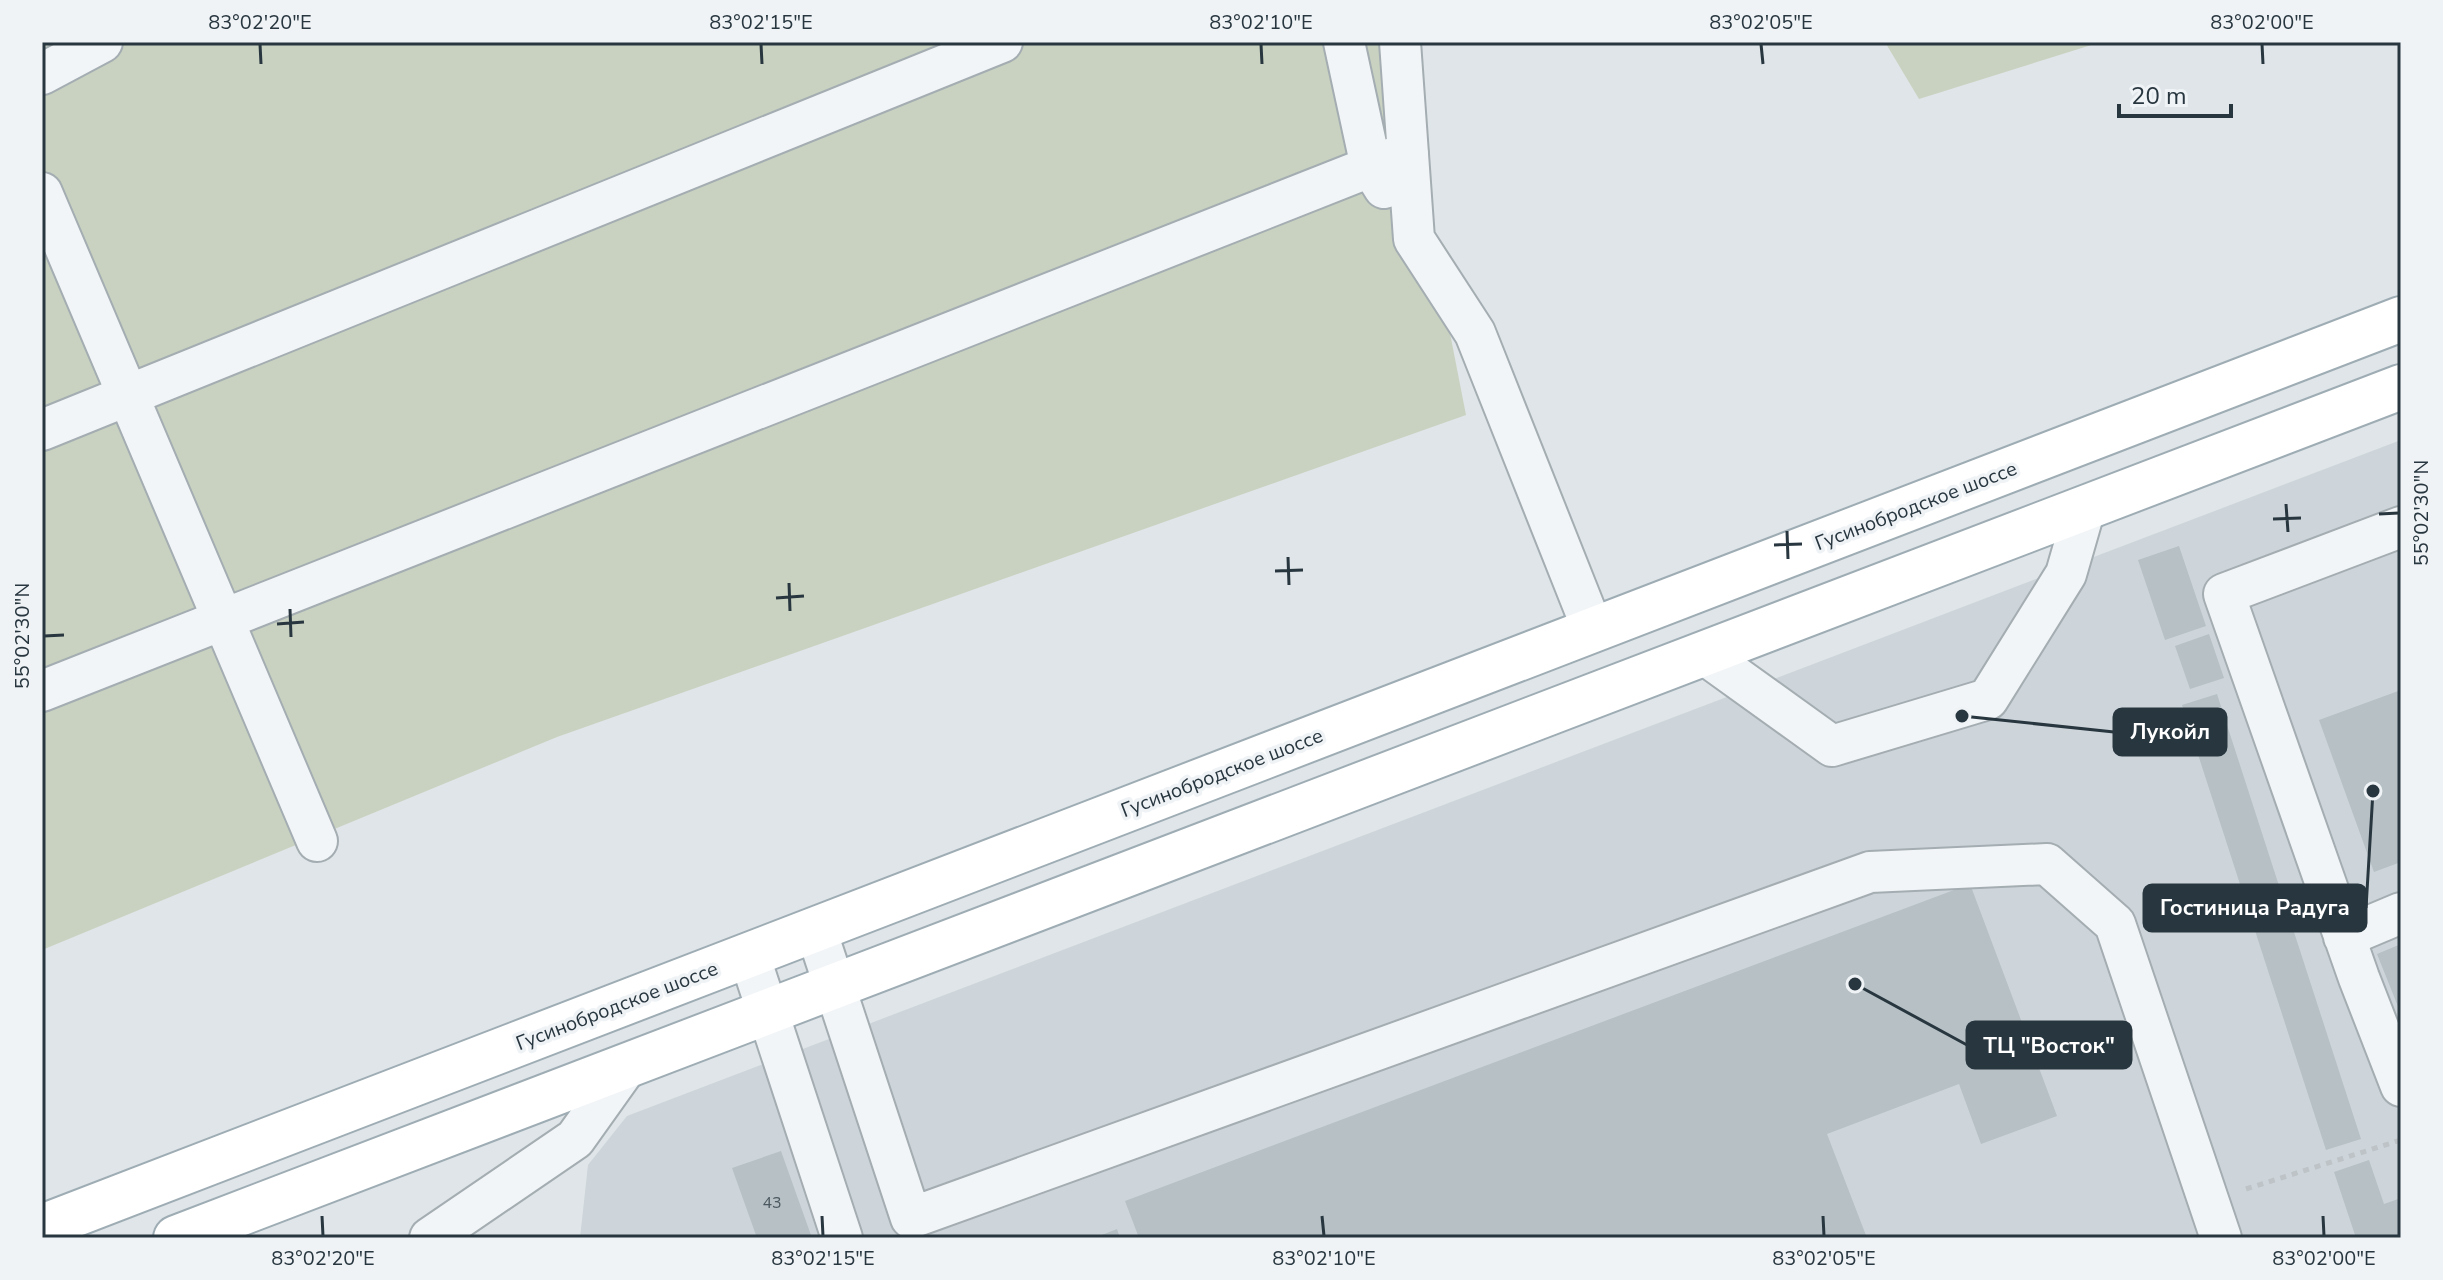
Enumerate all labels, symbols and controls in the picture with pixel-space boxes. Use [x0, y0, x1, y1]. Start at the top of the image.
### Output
text: 83°02'20"E [208, 9, 312, 36]
text: 83°02'15"E [709, 9, 813, 36]
text: 83°02'10"E [1209, 9, 1313, 36]
text: 83°02'05"E [1709, 9, 1813, 36]
text: 83°02'00"E [2210, 9, 2314, 36]
scale bar [2119, 68, 2231, 118]
text: 20 m [2131, 80, 2187, 112]
street label: Гусинобродское шоссе [1811, 455, 2021, 557]
text: 55°02'30"N [2408, 460, 2435, 566]
text: 55°02'30"N [9, 583, 36, 689]
callout: Лукойл [2114, 709, 2226, 755]
text: Лукойл [2130, 717, 2210, 747]
street label: Гусинобродское шоссе [1117, 722, 1327, 824]
callout: Гостиница Радуга [2144, 885, 2366, 931]
text: Гостиница Радуга [2160, 893, 2350, 923]
street label: Гусинобродское шоссе [512, 955, 722, 1057]
callout: ТЦ "Восток" [1967, 1022, 2131, 1068]
text: ТЦ "Восток" [1983, 1031, 2115, 1061]
house number: 43 [762, 1192, 782, 1214]
text: 83°02'20"E [271, 1245, 375, 1272]
text: 83°02'15"E [771, 1245, 875, 1272]
text: 83°02'10"E [1272, 1245, 1376, 1272]
text: 83°02'05"E [1772, 1245, 1876, 1272]
text: 83°02'00"E [2272, 1245, 2376, 1272]

